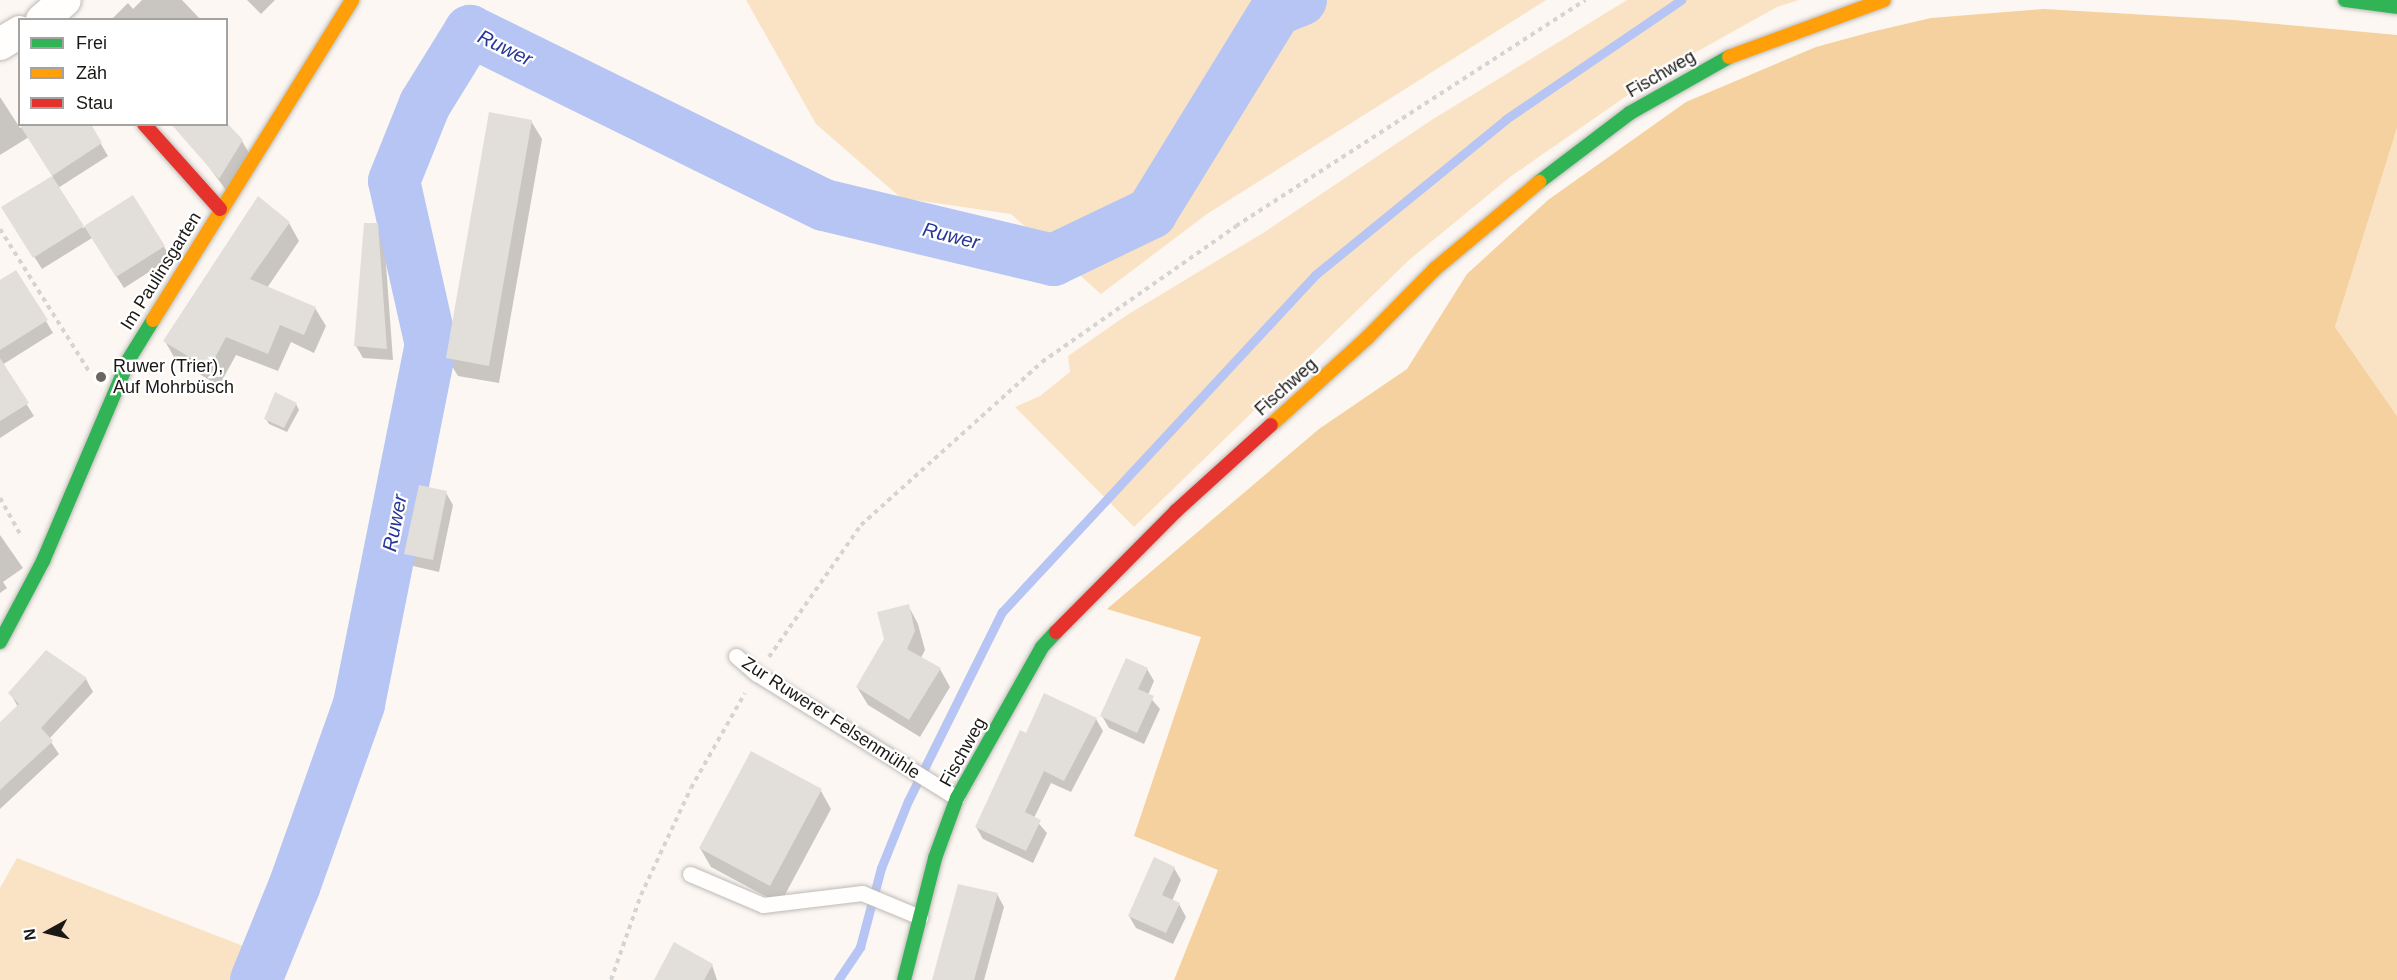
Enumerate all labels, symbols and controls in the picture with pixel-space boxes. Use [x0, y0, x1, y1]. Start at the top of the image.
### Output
legend [18, 18, 228, 126]
water label: Ruwer [474, 25, 536, 71]
text: Frei [76, 33, 107, 53]
street label: Fischweg [1623, 46, 1699, 102]
text: Zäh [76, 63, 107, 83]
text: Stau [76, 93, 113, 113]
street label: Im Paulinsgarten [116, 208, 206, 334]
water label: Ruwer [920, 217, 982, 255]
street label: Fischweg [1251, 354, 1321, 420]
place label: Ruwer (Trier), Auf Mohrbüsch [113, 356, 234, 398]
marker: Ruwer (Trier), Auf Mohrbüsch [94, 370, 108, 384]
water label: Ruwer [378, 492, 412, 554]
street label: Zur Ruwerer Felsenmühle [738, 652, 924, 784]
street label: Fischweg [935, 714, 991, 790]
north arrow [18, 902, 78, 962]
text: N [20, 928, 39, 941]

